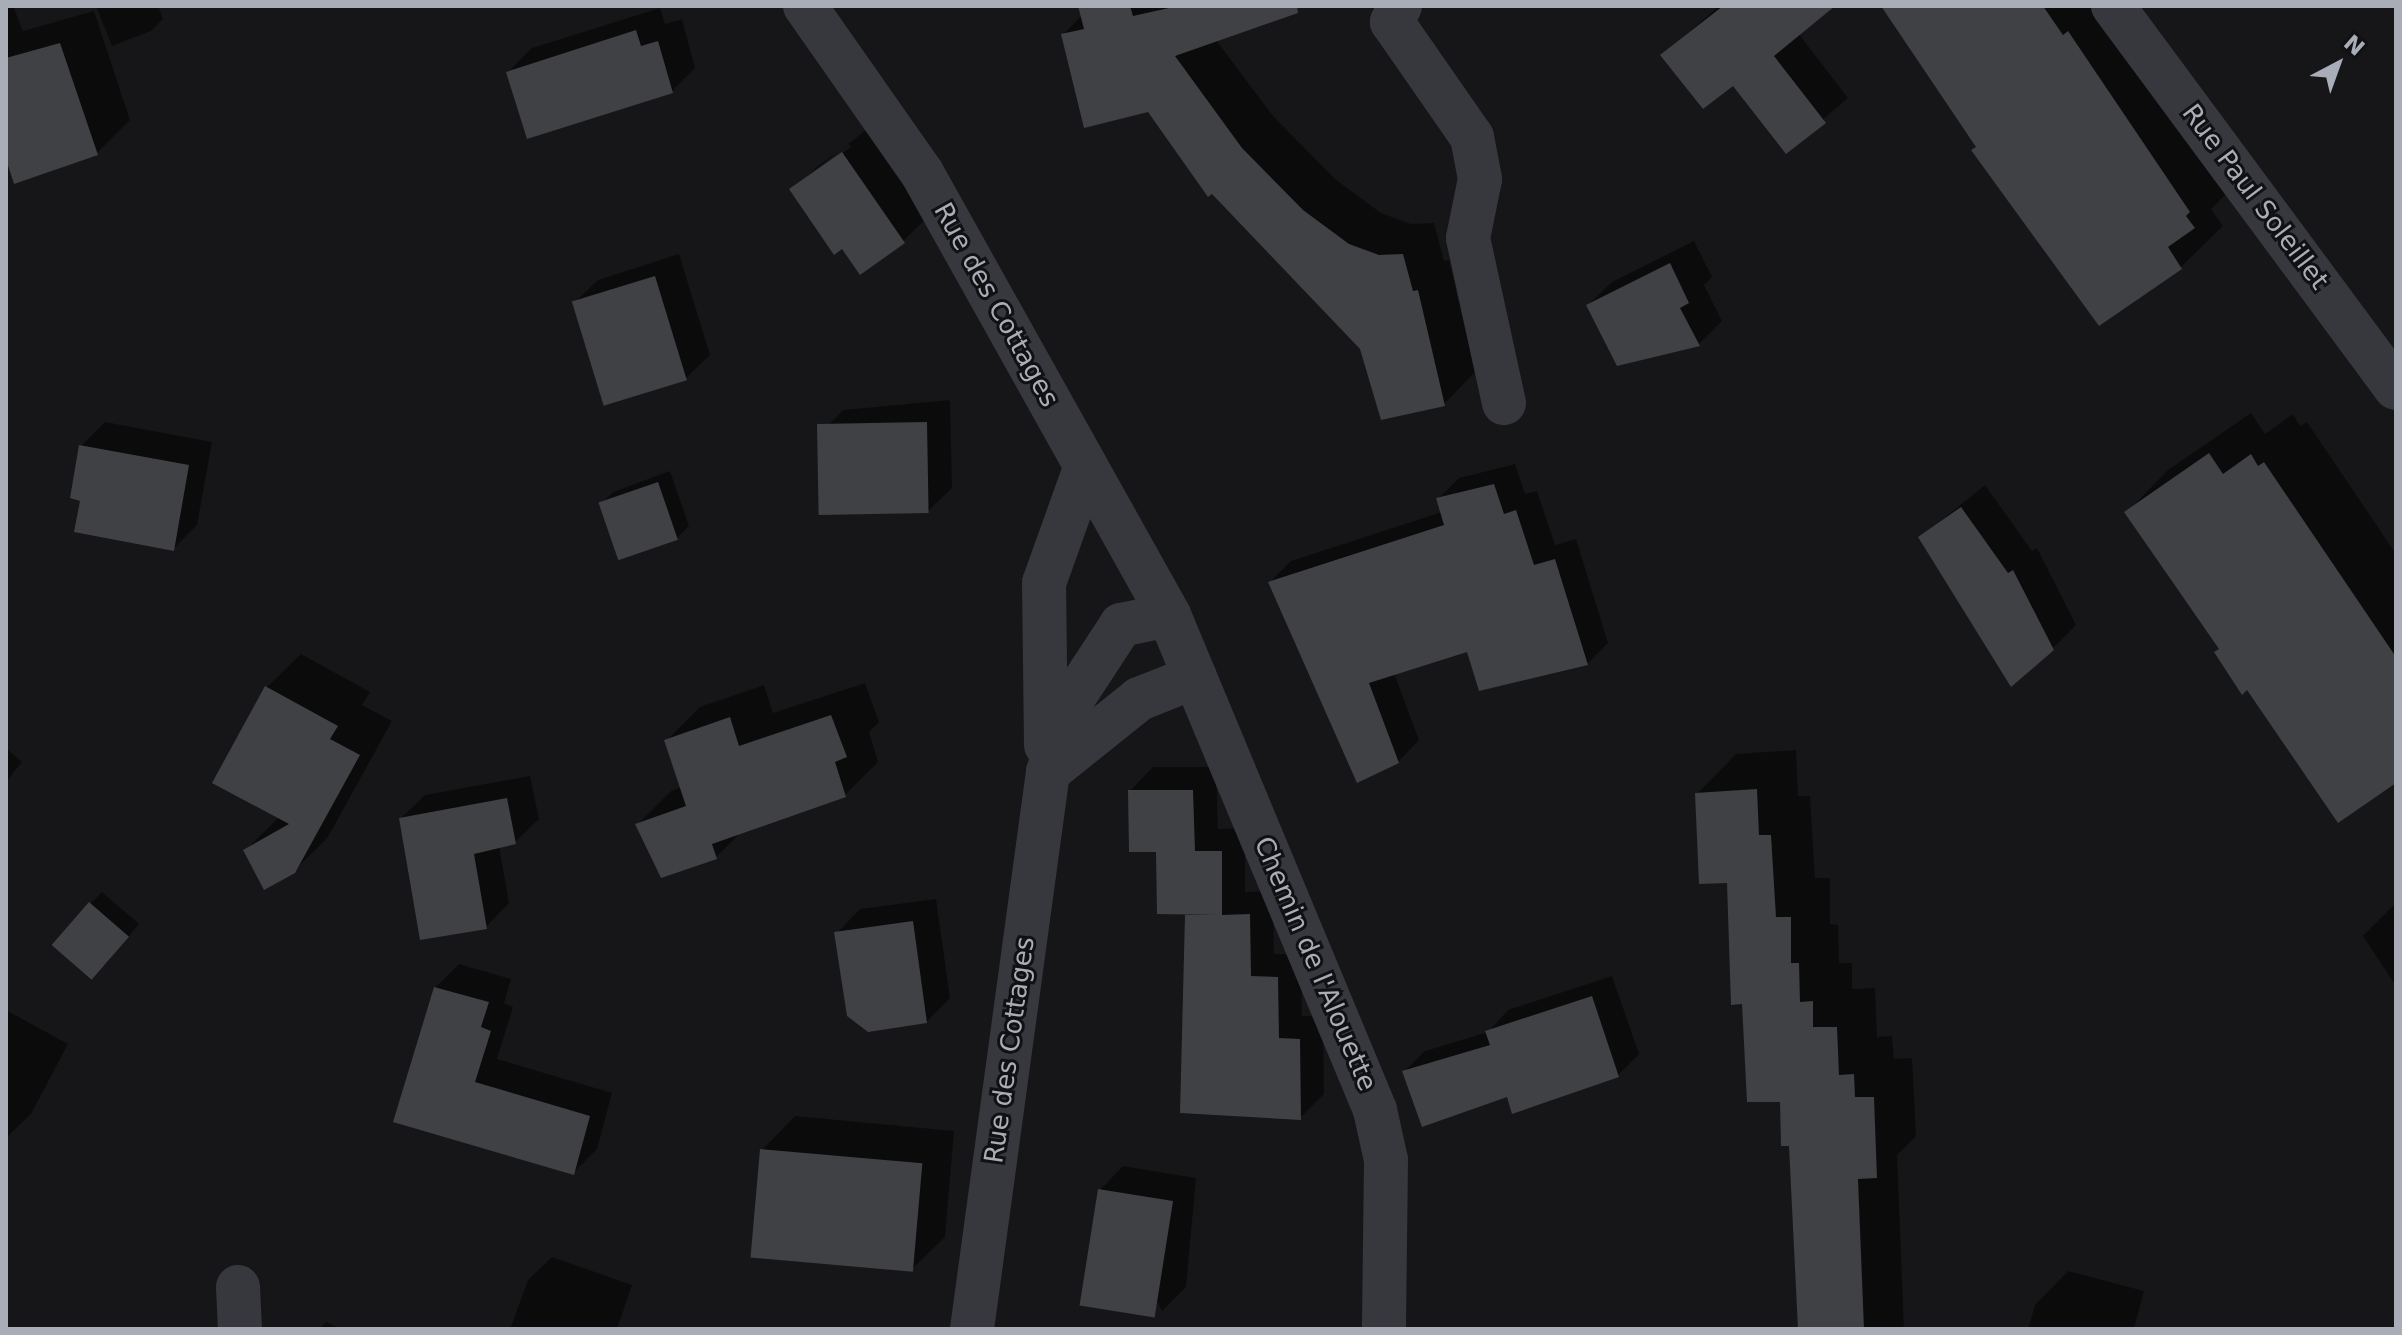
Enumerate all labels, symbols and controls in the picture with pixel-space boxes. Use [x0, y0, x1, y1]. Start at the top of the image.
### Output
north arrow [2298, 24, 2378, 104]
text: N [2339, 30, 2369, 61]
street label: Rue Paul Soleillet [2175, 98, 2335, 296]
street label: Rue des Cottages [927, 198, 1065, 412]
street label: Chemin de l'Alouette [1247, 832, 1383, 1096]
street label: Rue des Cottages [979, 935, 1041, 1165]

